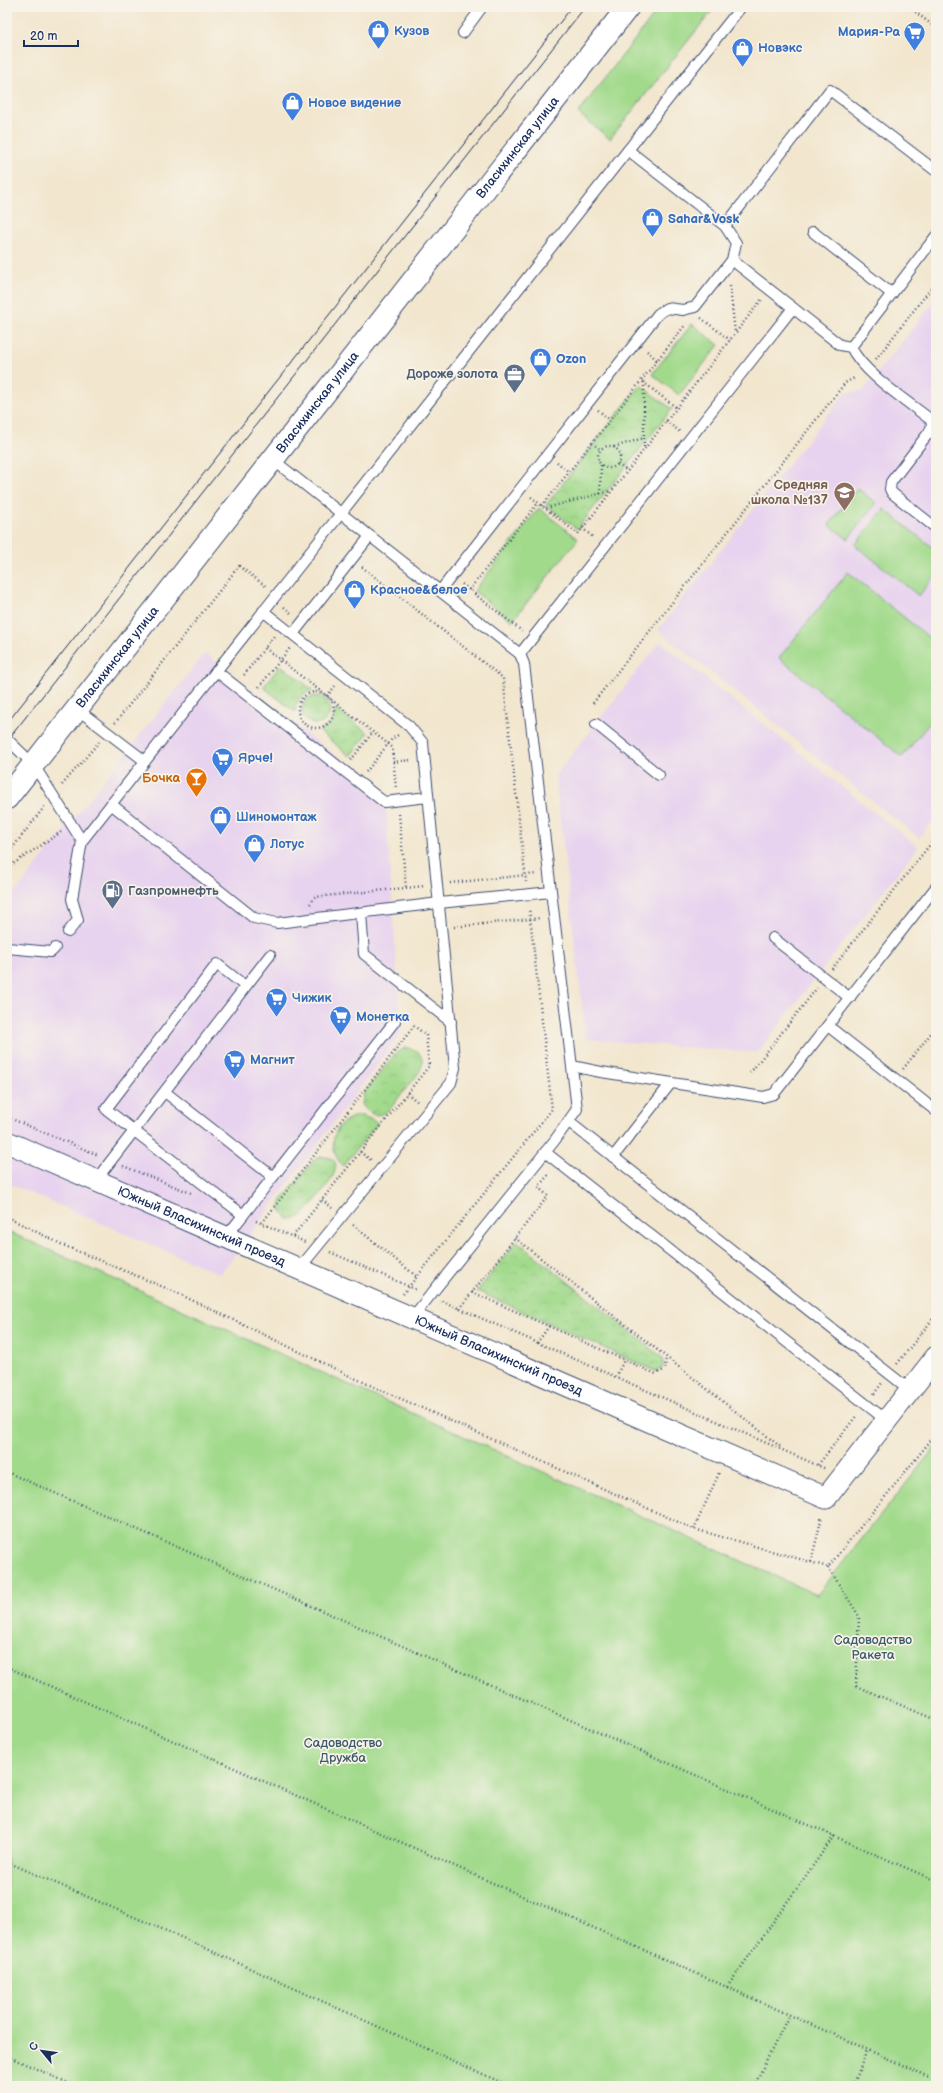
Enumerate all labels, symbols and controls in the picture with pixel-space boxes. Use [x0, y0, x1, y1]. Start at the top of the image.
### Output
shop icon: Кузов [365, 18, 391, 51]
supermarket icon: Мария-Ра [902, 19, 928, 52]
scale bar [24, 22, 78, 48]
place label: Кузов [394, 23, 429, 39]
place label: Мария-Ра [838, 24, 900, 40]
text: 20 m [30, 29, 57, 44]
shop icon: Новэкс [730, 35, 756, 68]
place label: Новэкс [758, 40, 803, 56]
shop icon: Новое видение [279, 90, 305, 123]
street label: Власихинская улица [473, 93, 563, 202]
place label: Новое видение [308, 95, 401, 111]
shop icon: Sahar&Vosk [640, 206, 666, 239]
place label: Sahar&Vosk [668, 211, 740, 227]
shop icon: Ozon [528, 346, 554, 379]
street label: Власихинская улица [273, 348, 363, 456]
place label: Ozon [556, 351, 586, 367]
office icon: Дороже золота [501, 361, 527, 394]
place label: Дороже золота [406, 366, 498, 382]
place label: Средняя школа №137 [751, 477, 828, 508]
school or university icon: Средняя школа №137 [831, 479, 857, 512]
shop icon: Красное&белое [342, 577, 368, 610]
place label: Красное&белое [370, 582, 467, 598]
street label: Власихинская улица [73, 603, 163, 711]
supermarket icon: Ярче! [209, 745, 235, 778]
place label: Ярче! [238, 750, 273, 766]
bar icon: Бочка [183, 765, 209, 798]
place label: Бочка [142, 770, 180, 786]
shop icon: Шиномонтаж [208, 804, 234, 837]
place label: Шиномонтаж [236, 809, 317, 825]
shop icon: Лотус [241, 831, 267, 864]
place label: Лотус [269, 836, 305, 852]
fuel station icon: Газпромнефть [100, 878, 126, 911]
place label: Газпромнефть [128, 883, 219, 899]
supermarket icon: Чижик [263, 985, 289, 1018]
place label: Чижик [292, 990, 333, 1006]
supermarket icon: Монетка [328, 1004, 354, 1037]
place label: Монетка [356, 1009, 410, 1025]
supermarket icon: Магнит [221, 1047, 247, 1080]
place label: Магнит [250, 1052, 295, 1068]
street label: Южный Власихинский проезд [115, 1183, 288, 1270]
street label: Южный Власихинский проезд [412, 1312, 585, 1399]
park label: Садоводство Ракета [834, 1632, 912, 1663]
park label: Садоводство Дружба [304, 1735, 382, 1766]
north arrow [22, 2031, 62, 2071]
text: С [26, 2040, 41, 2053]

